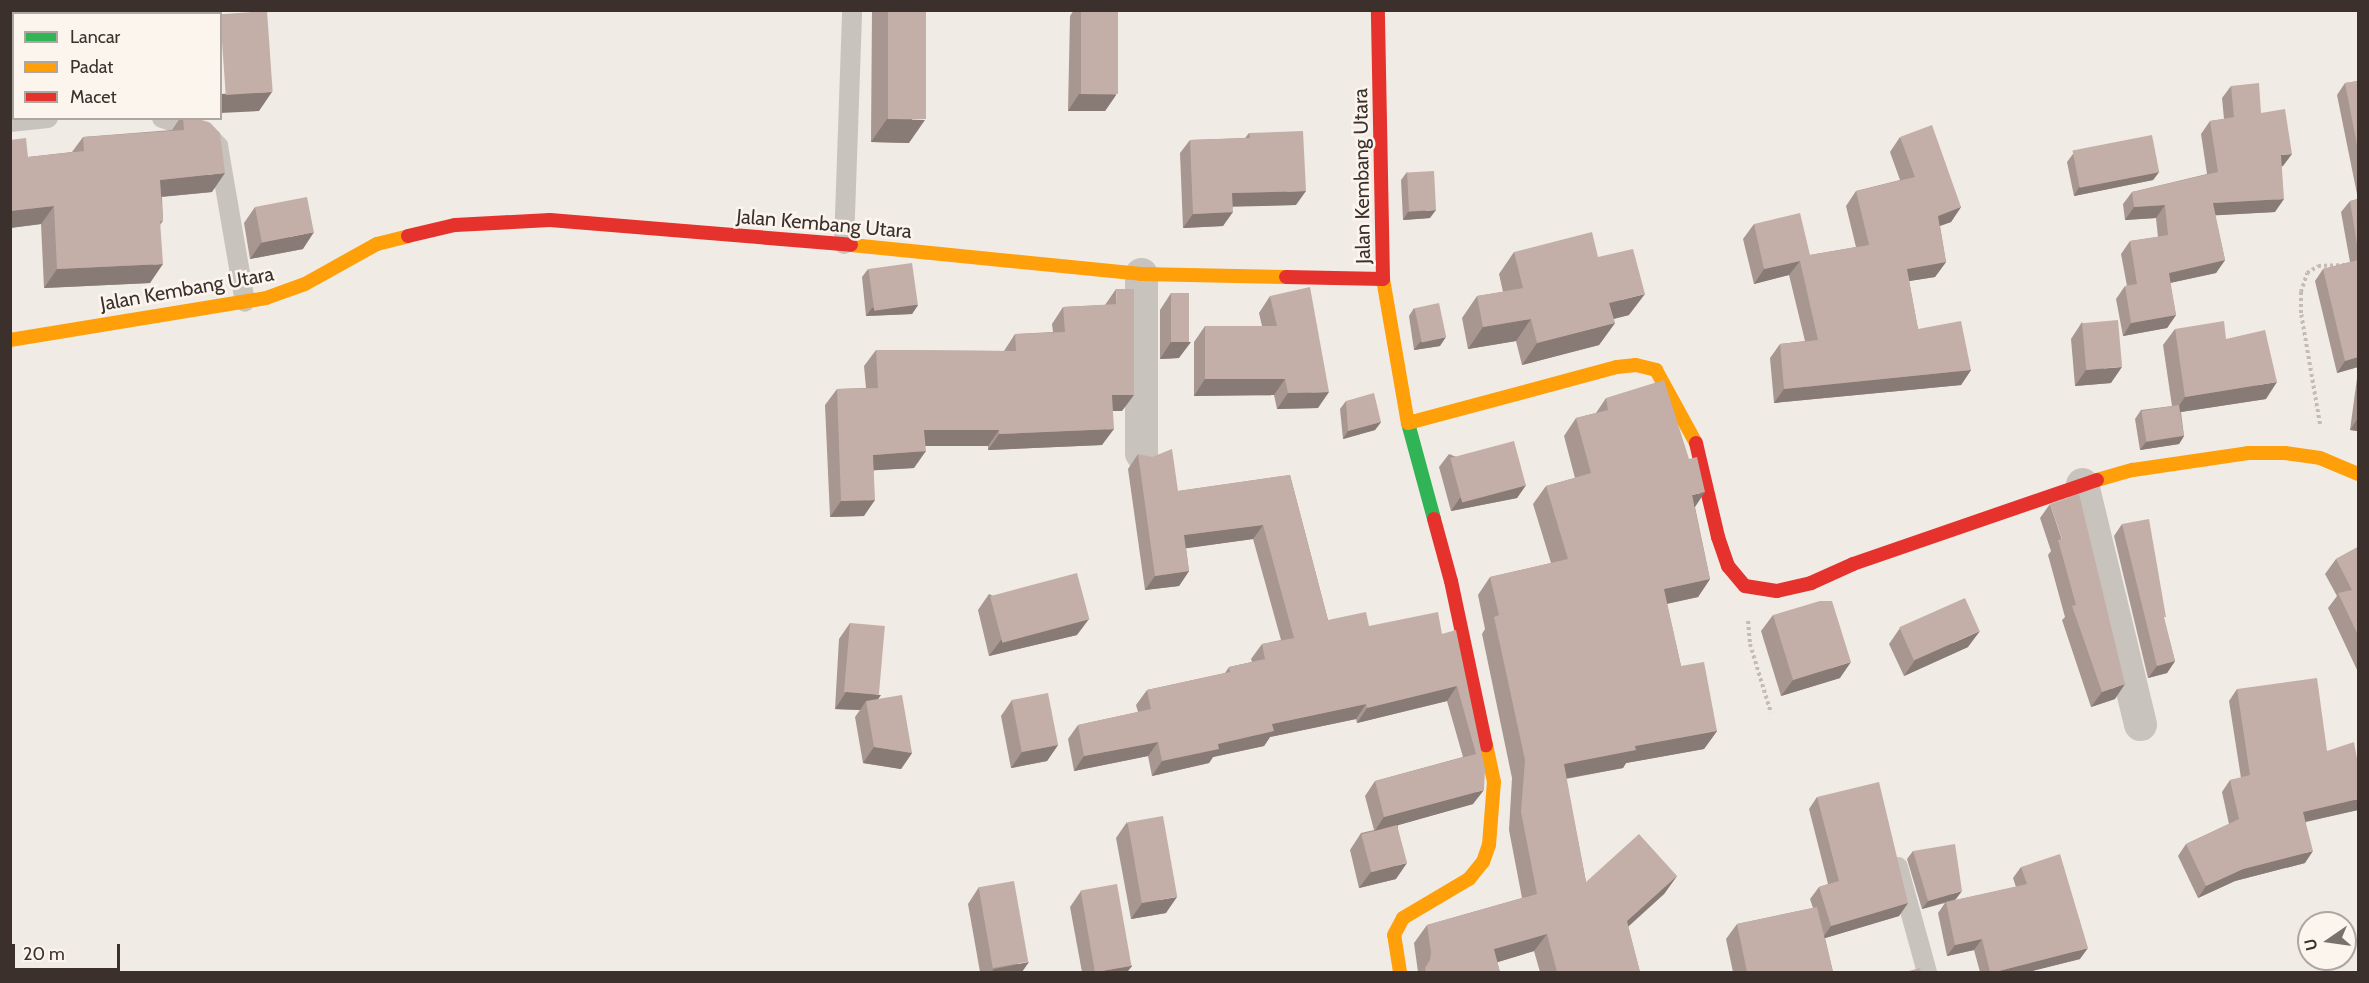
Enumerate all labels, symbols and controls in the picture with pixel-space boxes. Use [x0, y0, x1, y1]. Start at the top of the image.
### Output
legend [12, 12, 222, 120]
text: Lancar [70, 26, 120, 48]
text: Padat [70, 56, 113, 78]
text: Macet [70, 86, 116, 108]
street label: Jalan Kembang Utara [1348, 88, 1376, 264]
street label: Jalan Kembang Utara [735, 204, 913, 244]
street label: Jalan Kembang Utara [98, 262, 276, 316]
north arrow [2297, 911, 2357, 971]
scale bar [15, 932, 123, 970]
text: U [2300, 937, 2321, 952]
text: 20 m [23, 943, 65, 965]

